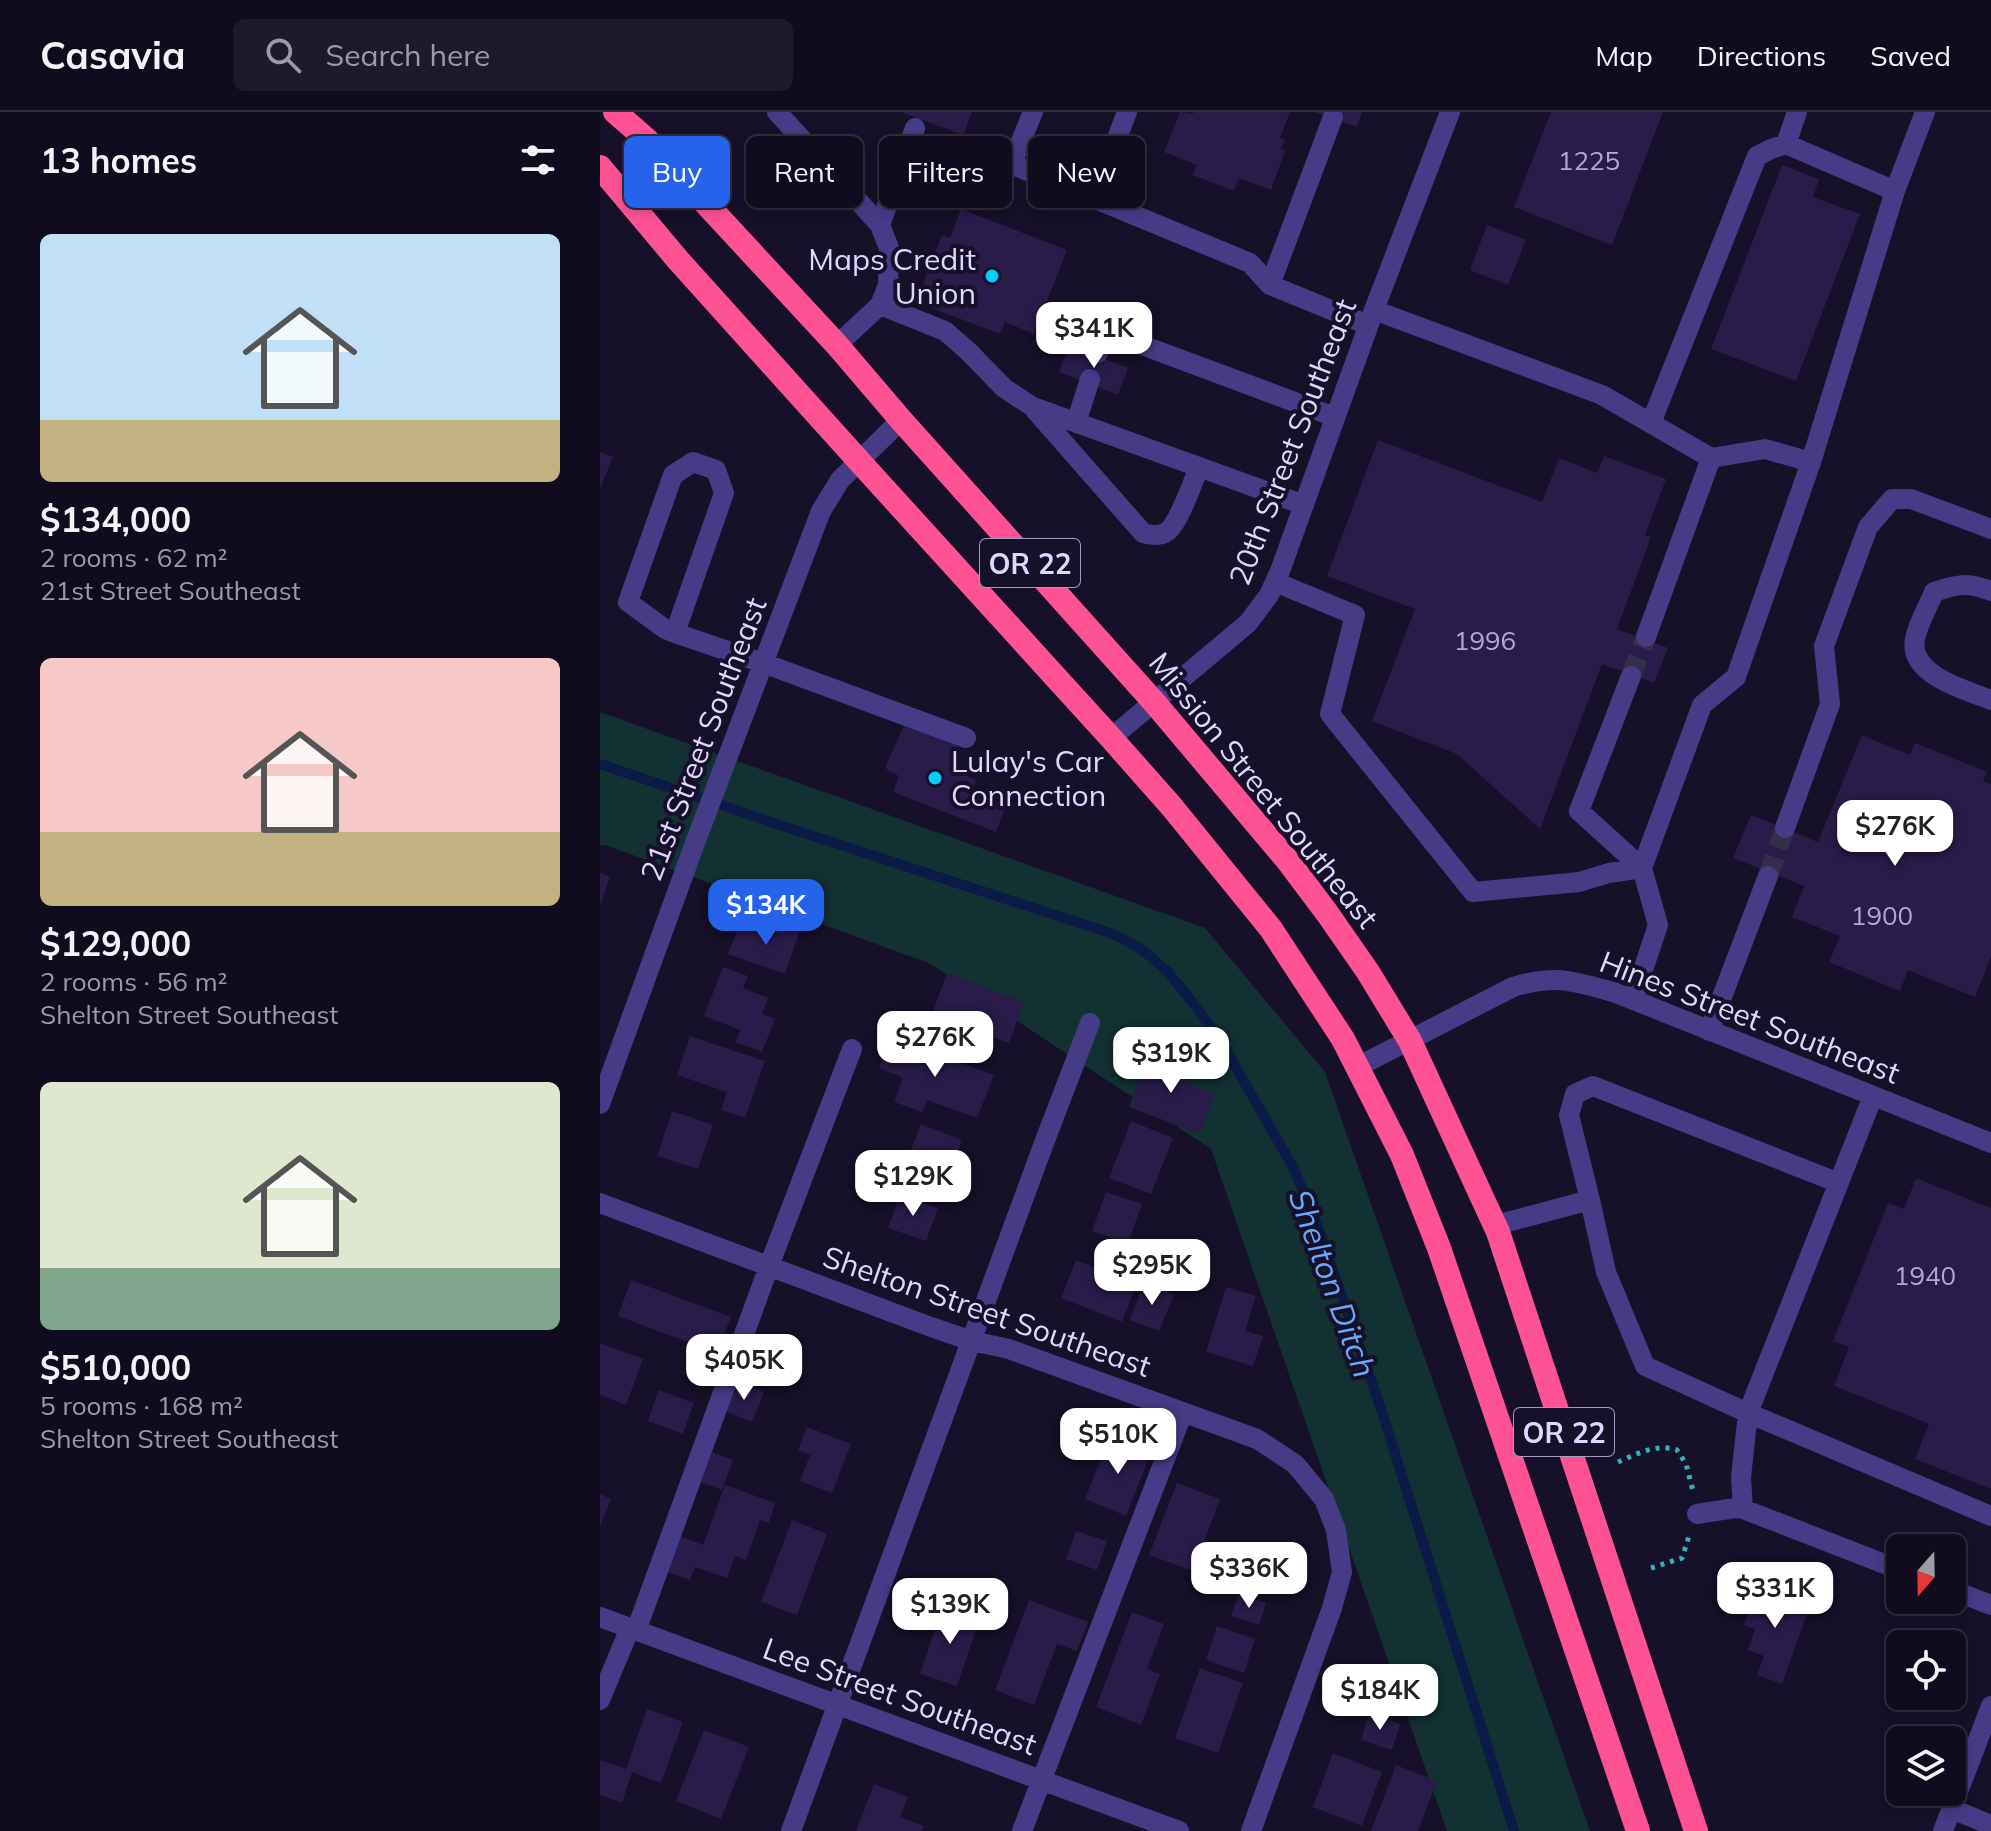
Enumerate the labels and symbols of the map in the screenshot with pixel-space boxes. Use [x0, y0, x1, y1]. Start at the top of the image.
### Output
house number: 1225 [1558, 144, 1620, 177]
place label: Maps Credit Union [808, 240, 976, 312]
marker: Maps Credit Union [983, 267, 1001, 285]
street label: 20th Street Southeast [1220, 294, 1364, 590]
pin: $341K [1038, 302, 1150, 370]
road number: OR 22 [980, 539, 1080, 587]
street label: 21st Street Southeast [631, 592, 775, 886]
house number: 1996 [1454, 624, 1516, 657]
street label: Mission Street Southeast [1141, 644, 1387, 936]
place label: Lulay's Car Connection [951, 742, 1106, 814]
marker: Lulay's Car Connection [926, 769, 944, 787]
pin: $276K [1839, 800, 1951, 868]
pin: $134K [710, 879, 822, 947]
house number: 1900 [1851, 899, 1913, 932]
street label: Hines Street Southeast [1595, 942, 1905, 1092]
pin: $276K [879, 1011, 991, 1079]
pin: $319K [1115, 1027, 1227, 1095]
pin: $129K [857, 1150, 969, 1218]
water label: Shelton Ditch [1280, 1183, 1386, 1383]
street label: Shelton Street Southeast [818, 1237, 1156, 1385]
pin: $295K [1096, 1239, 1208, 1307]
house number: 1940 [1894, 1259, 1956, 1292]
pin: $405K [688, 1334, 800, 1402]
pin: $510K [1062, 1408, 1174, 1476]
road number: OR 22 [1514, 1408, 1614, 1456]
north arrow [1886, 1534, 1966, 1614]
pin: $336K [1193, 1542, 1305, 1610]
pin: $331K [1719, 1562, 1831, 1630]
pin: $139K [894, 1578, 1006, 1646]
street label: Lee Street Southeast [758, 1629, 1042, 1763]
pin: $184K [1324, 1664, 1436, 1732]

